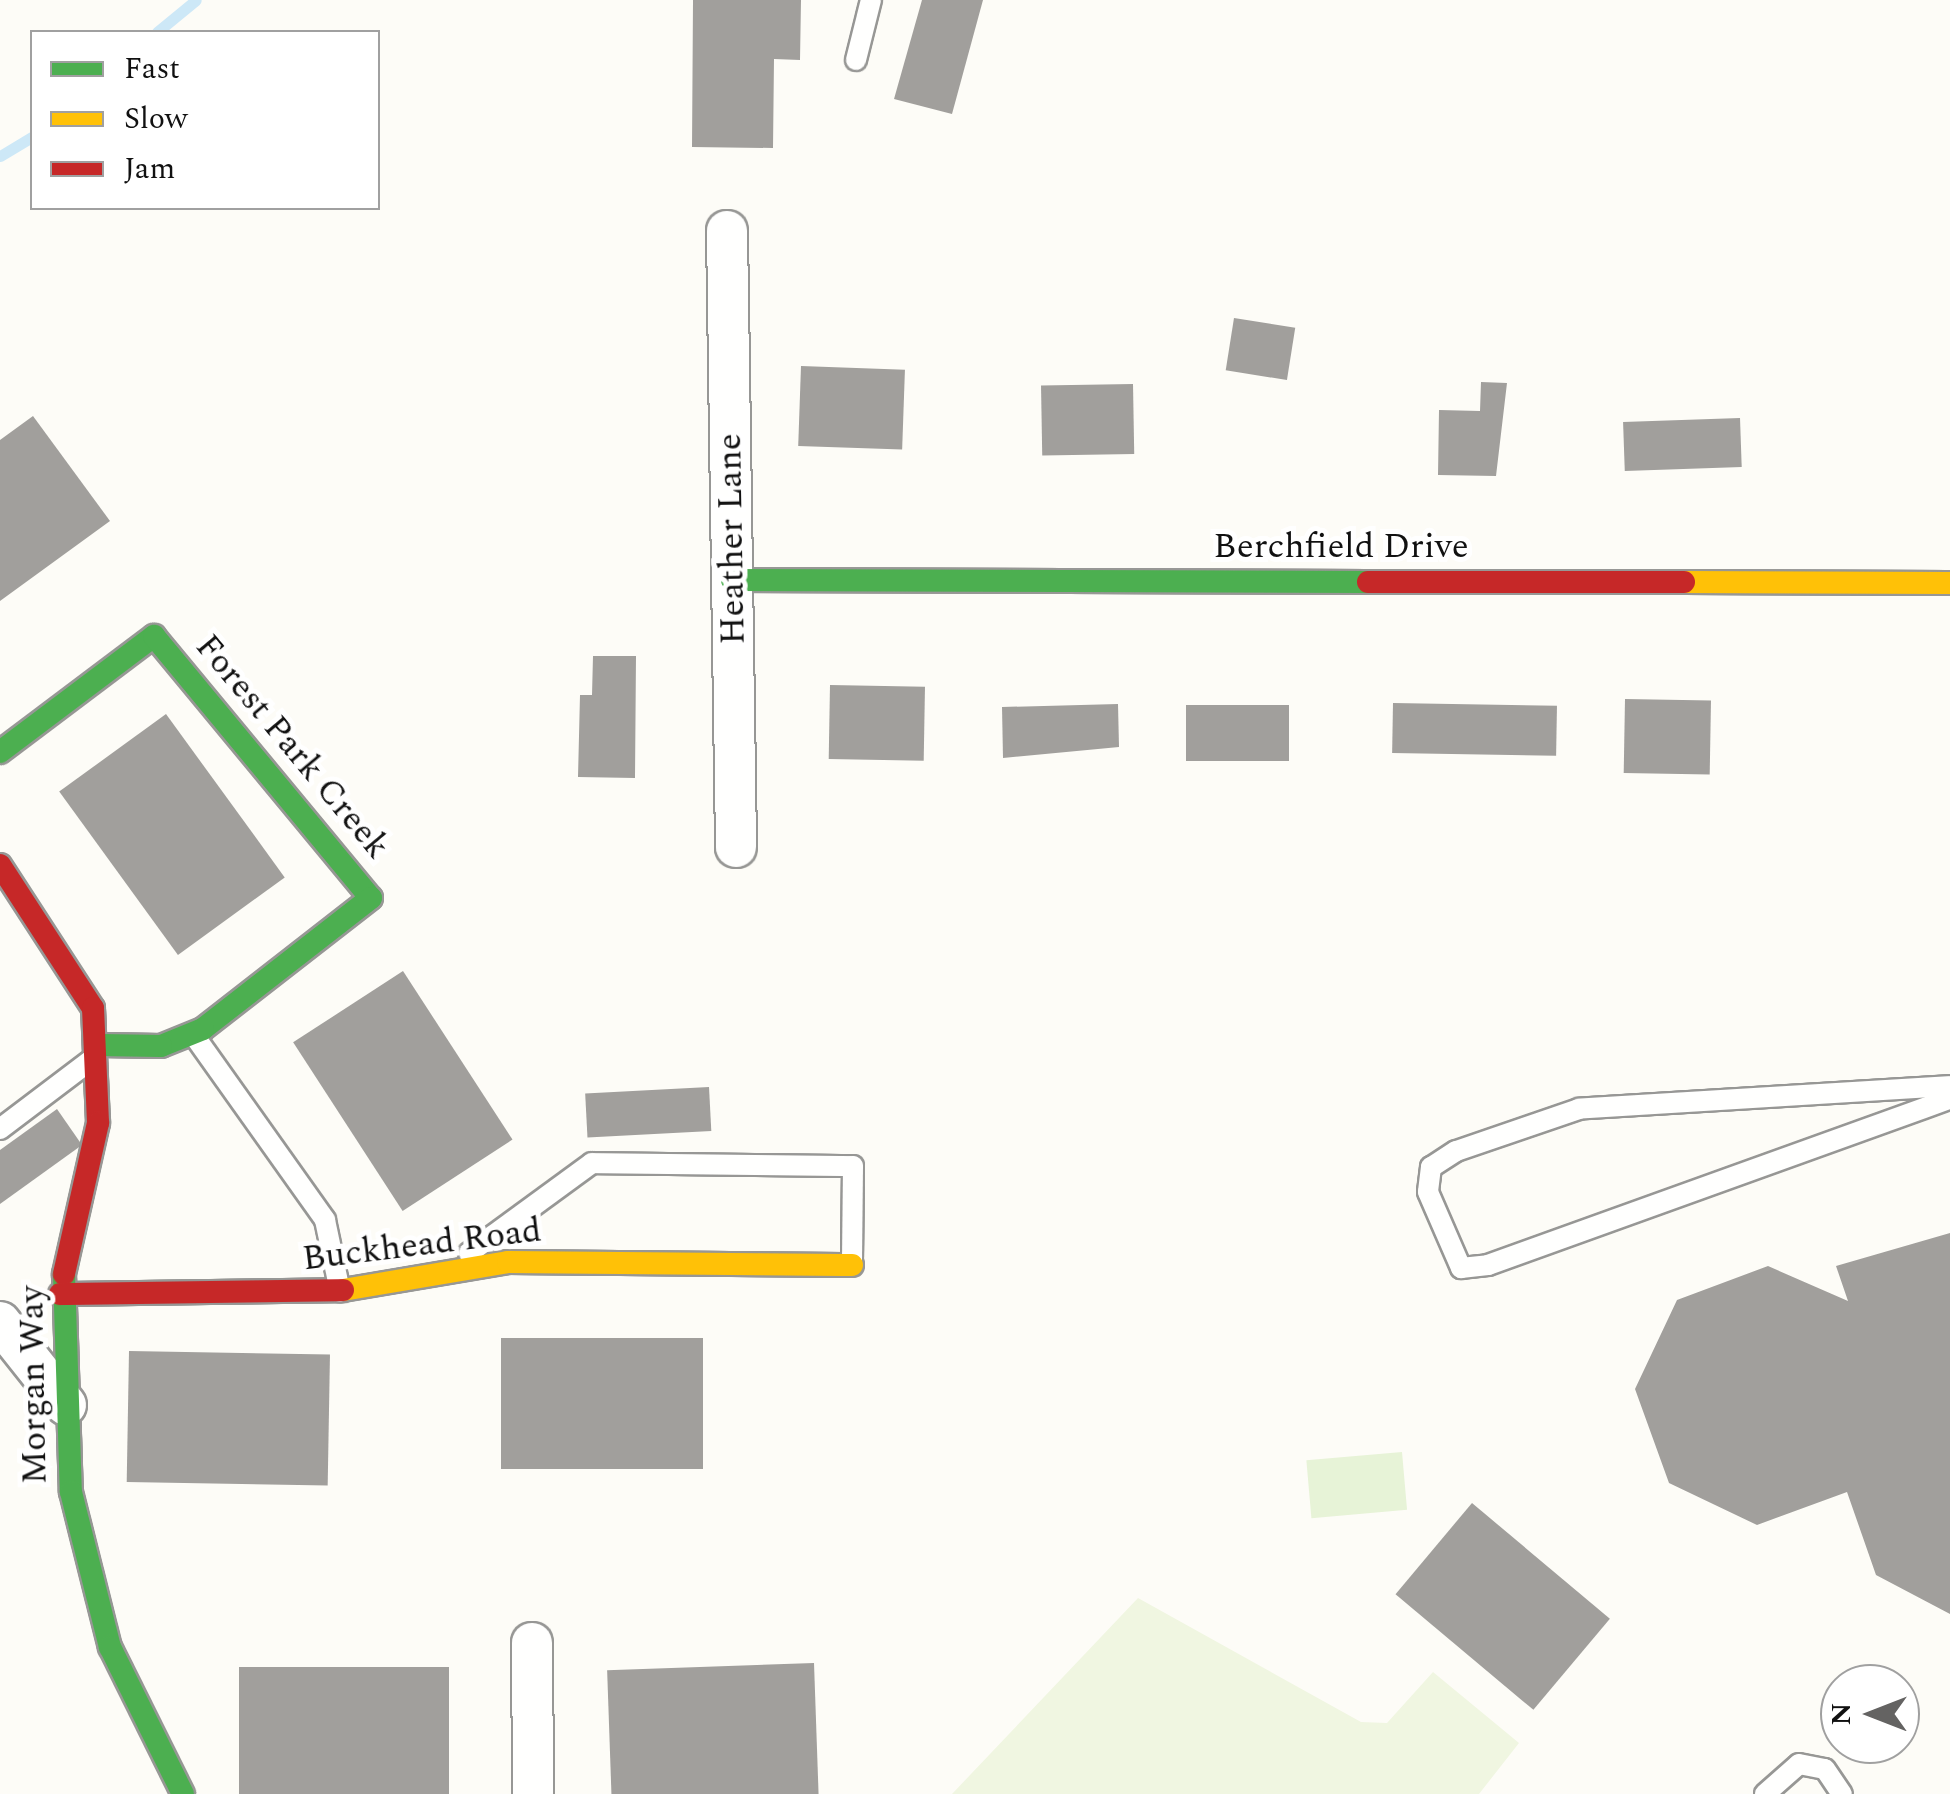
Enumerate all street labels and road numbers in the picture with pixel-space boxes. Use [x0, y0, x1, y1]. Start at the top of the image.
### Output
street label: Heather Lane [709, 433, 755, 645]
street label: Berchfield Drive [1213, 526, 1469, 568]
street label: Forest Park Creek [186, 626, 398, 868]
street label: Buckhead Road [300, 1210, 544, 1280]
street label: Morgan Way [11, 1285, 57, 1485]

